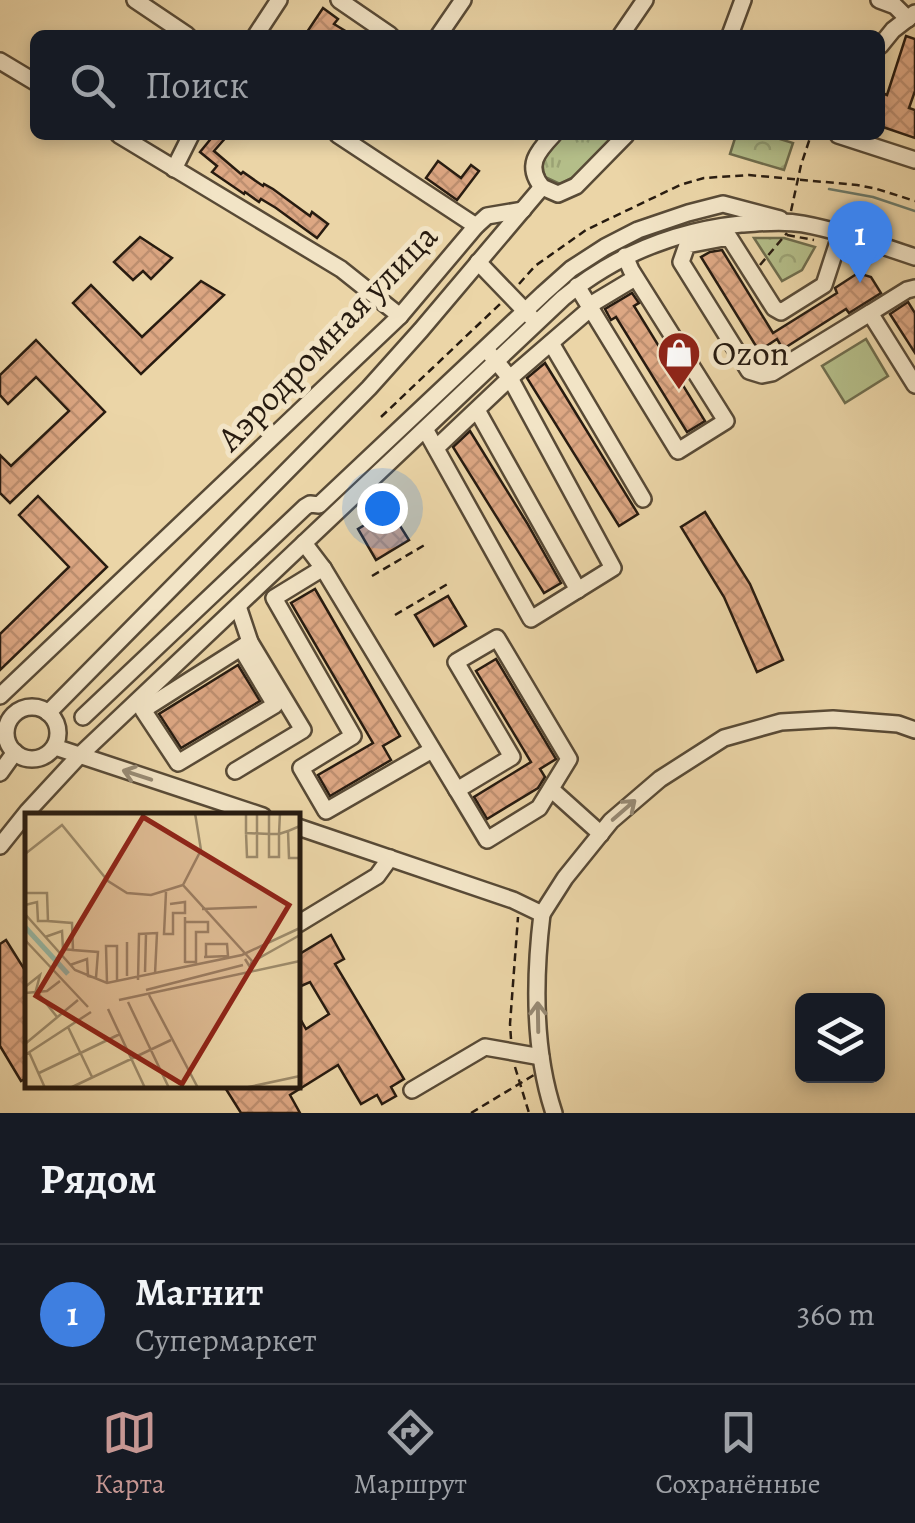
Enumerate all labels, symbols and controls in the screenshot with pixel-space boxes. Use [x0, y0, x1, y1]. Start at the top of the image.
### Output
search box [30, 30, 885, 140]
icon: search [65, 58, 120, 113]
text: Поиск [145, 59, 249, 111]
pin: 1 [828, 200, 892, 283]
street label: Аэродромная улица [205, 213, 448, 462]
place label: Ozon [712, 329, 789, 377]
shop icon: Ozon [656, 330, 702, 391]
your location [357, 483, 408, 534]
one-way arrow [122, 764, 153, 782]
one-way arrow [610, 799, 636, 821]
inset map [25, 813, 300, 1088]
map controls [795, 993, 885, 1083]
button: layers [795, 993, 885, 1083]
one-way arrow [528, 1002, 547, 1034]
text: Рядом [40, 1150, 157, 1207]
text: Магнит [135, 1266, 263, 1318]
text: 1 [67, 1292, 78, 1336]
text: 360 m [797, 1292, 875, 1336]
text: Супермаркет [135, 1318, 317, 1362]
tab: Карта [94, 1405, 165, 1503]
tab: Маршрут [354, 1405, 467, 1503]
tab: Сохранённые [656, 1405, 821, 1503]

